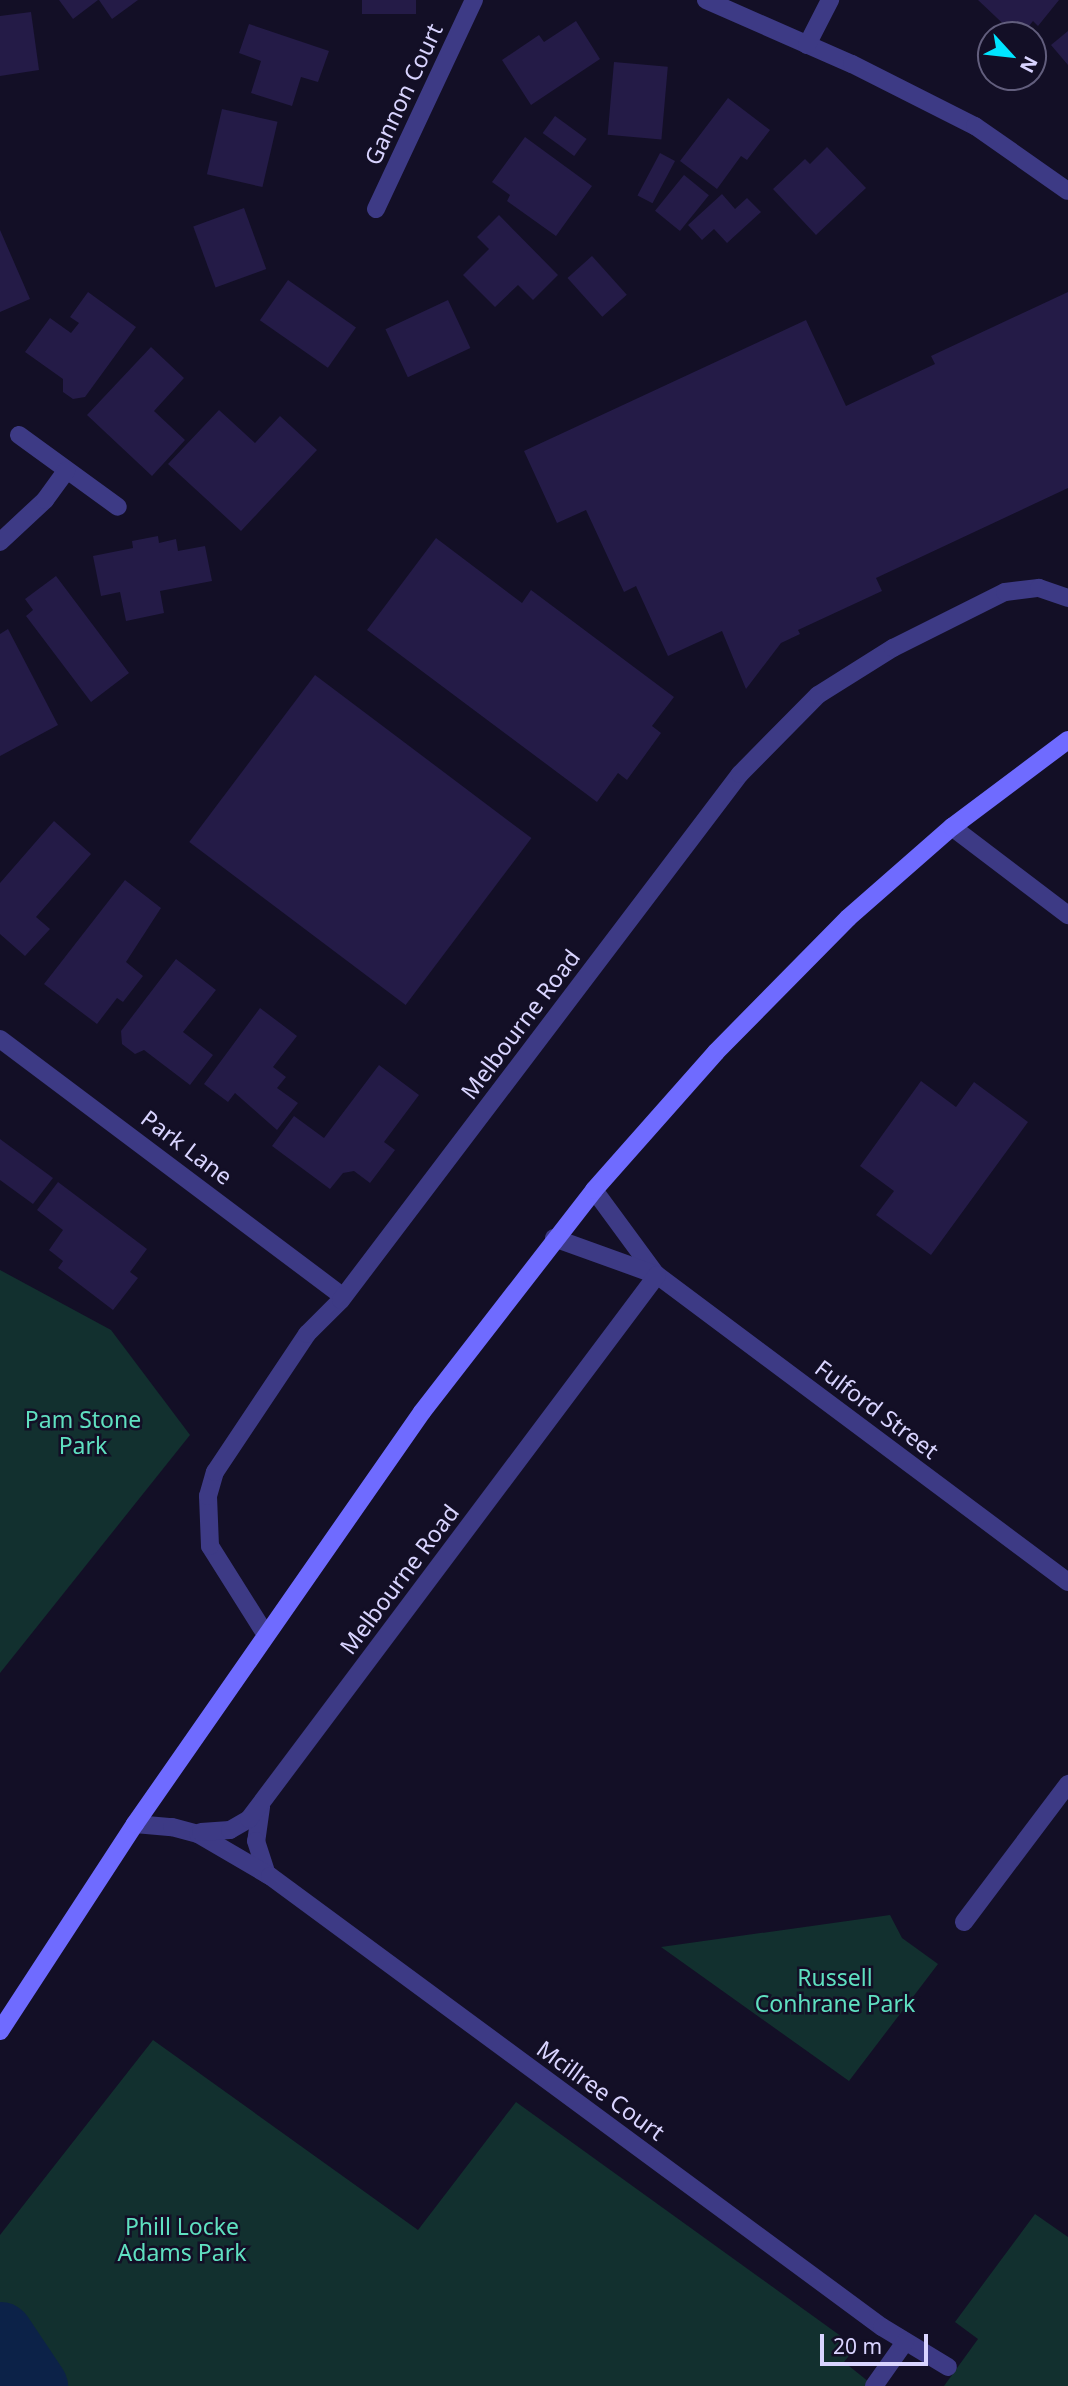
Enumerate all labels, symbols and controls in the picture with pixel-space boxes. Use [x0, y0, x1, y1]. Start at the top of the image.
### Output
street label: Gannon Court [358, 19, 448, 169]
north arrow [977, 21, 1047, 91]
text: N [1014, 52, 1044, 77]
street label: Melbourne Road [455, 944, 585, 1104]
street label: Park Lane [136, 1104, 238, 1190]
street label: Fulford Street [810, 1354, 944, 1464]
park label: Pam Stone Park [25, 1405, 141, 1459]
street label: Melbourne Road [334, 1499, 464, 1659]
park label: Russell Conhrane Park [755, 1963, 915, 2017]
street label: Mcillree Court [532, 2034, 670, 2146]
park label: Phill Locke Adams Park [118, 2212, 246, 2266]
scale bar [823, 2320, 932, 2364]
text: 20 m [833, 2332, 882, 2360]

